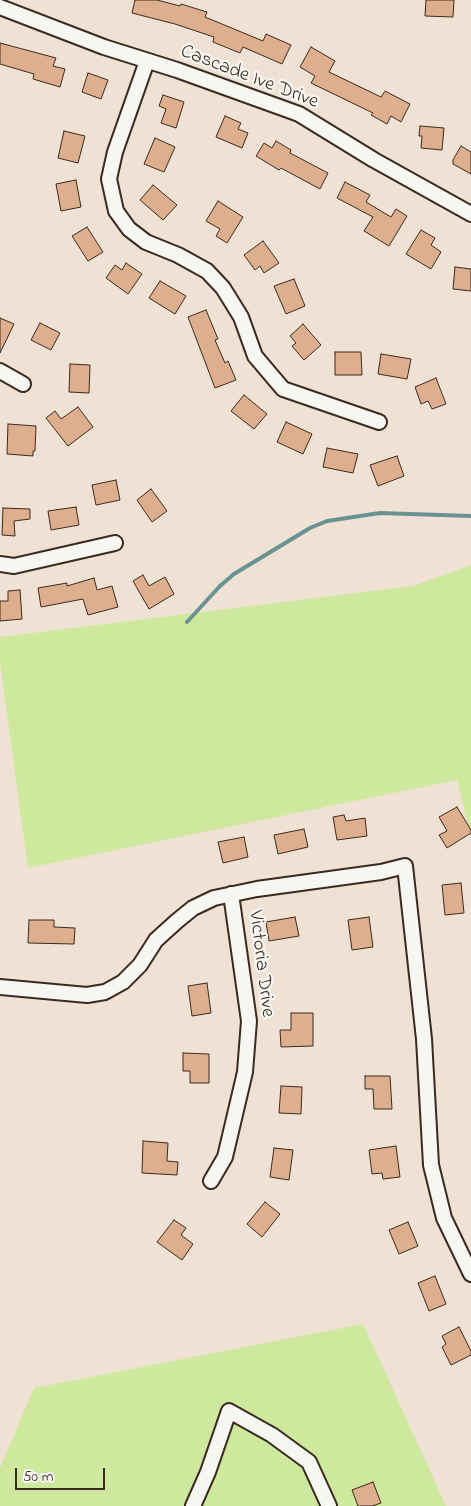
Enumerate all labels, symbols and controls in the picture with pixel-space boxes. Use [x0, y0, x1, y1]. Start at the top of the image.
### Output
street label: Cascade Ive Drive [177, 41, 321, 115]
street label: Victoria Drive [242, 909, 278, 1019]
scale bar [18, 1458, 108, 1490]
text: 50 m [23, 1466, 53, 1488]

